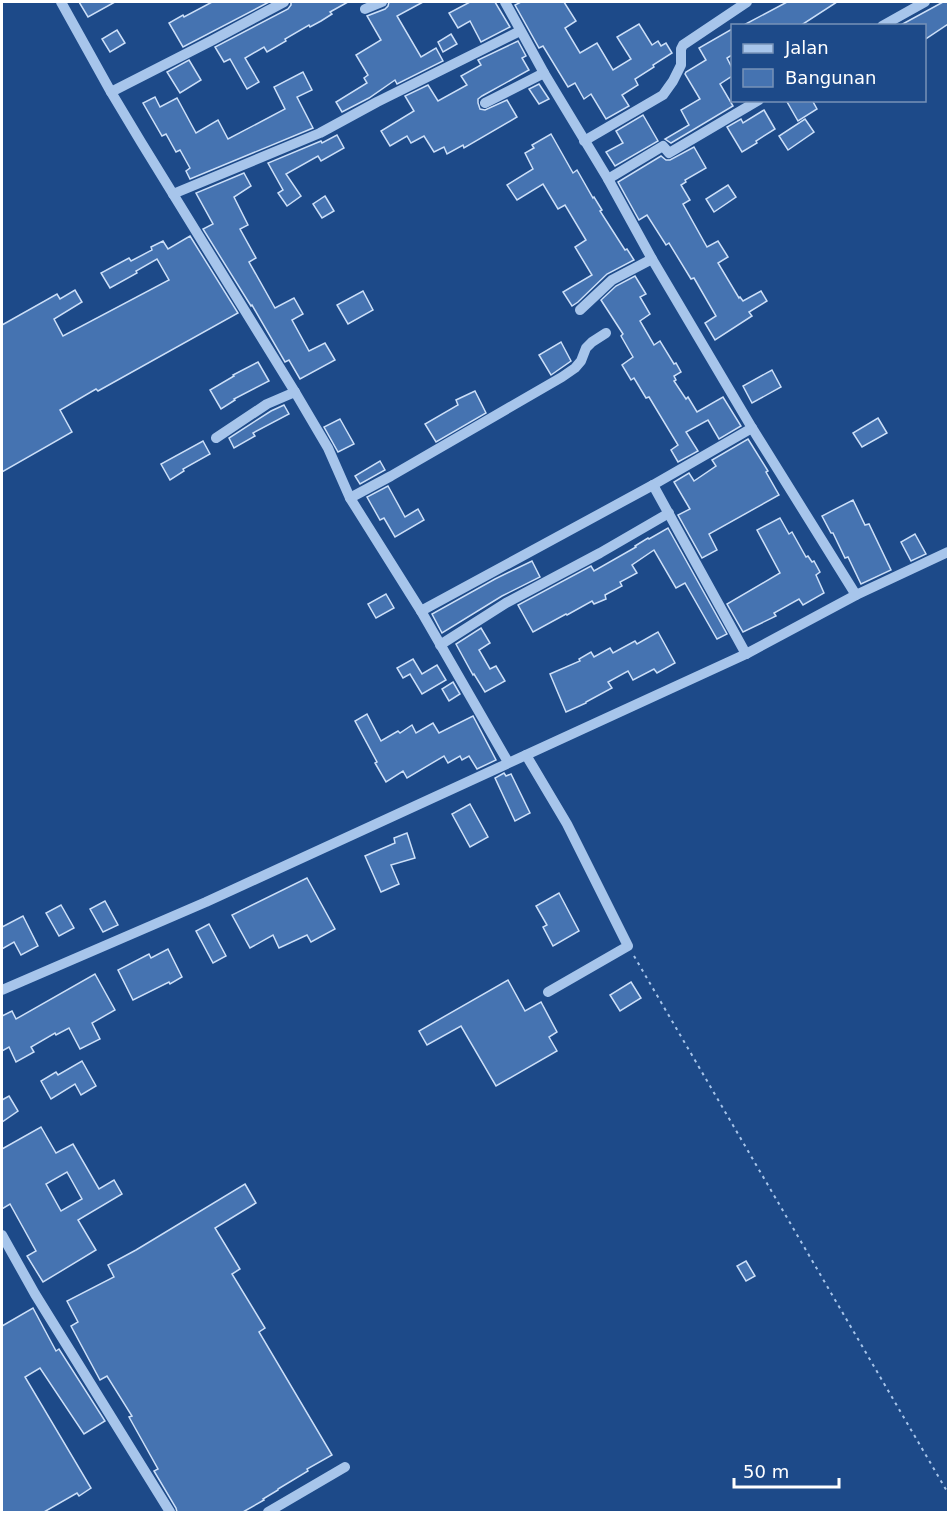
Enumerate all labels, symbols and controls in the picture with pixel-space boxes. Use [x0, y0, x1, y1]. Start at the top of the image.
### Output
legend [731, 24, 926, 102]
text: Jalan [784, 37, 829, 58]
text: Bangunan [785, 67, 876, 88]
scale bar [734, 1451, 839, 1489]
text: 50 m [743, 1461, 789, 1482]

